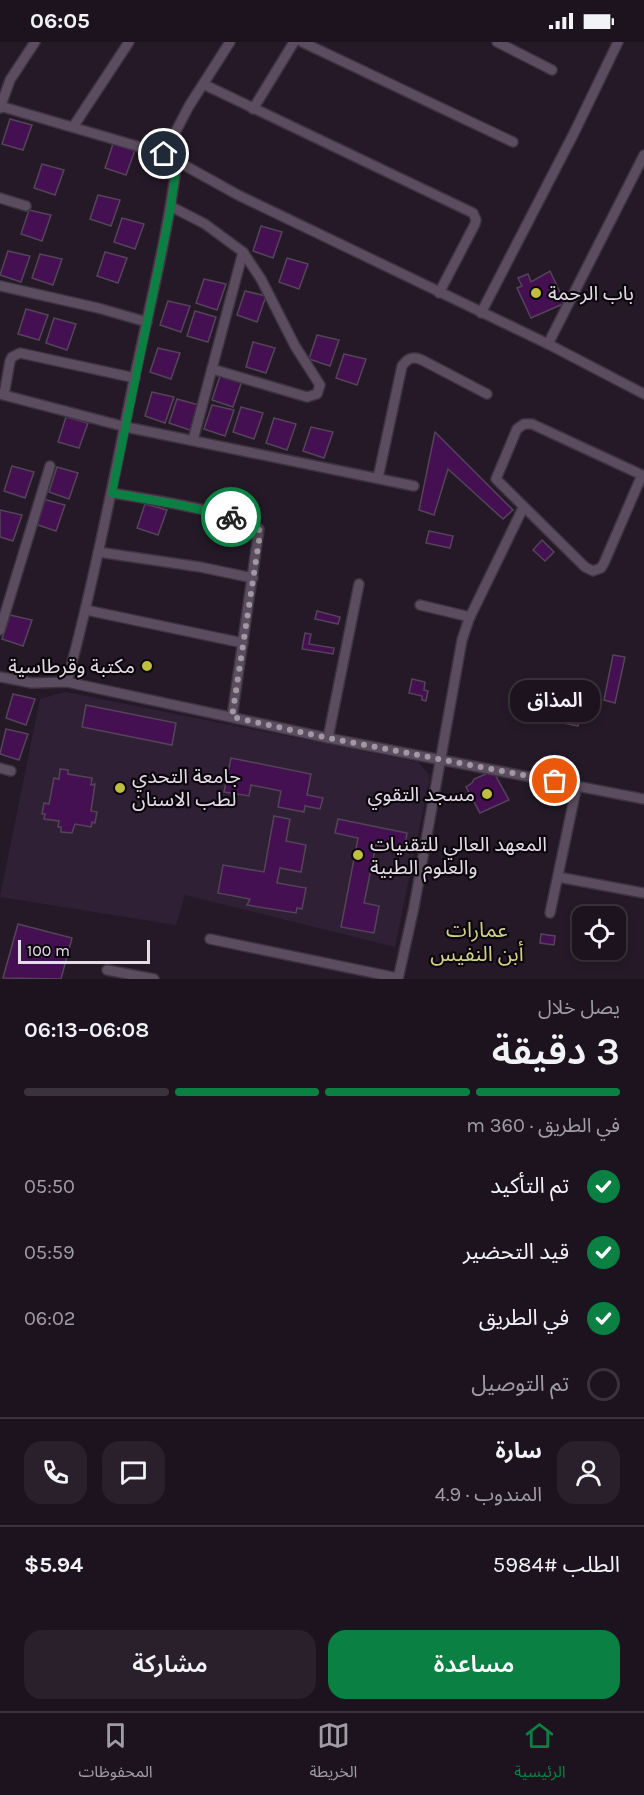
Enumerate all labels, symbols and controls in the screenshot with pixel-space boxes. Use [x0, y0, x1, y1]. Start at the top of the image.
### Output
text: 06:05 [30, 8, 90, 34]
pin [138, 128, 189, 179]
icon: home [147, 137, 180, 170]
place label: باب الرحمة [548, 282, 634, 305]
marker: باب الرحمة [529, 286, 543, 300]
courier [201, 487, 261, 547]
icon: bike [215, 501, 248, 534]
place label: مكتبة وقرطاسية [8, 655, 135, 678]
marker: مكتبة وقرطاسية [140, 659, 154, 673]
callout: المذاق [510, 679, 600, 721]
text: المذاق [527, 689, 583, 712]
pin [529, 755, 580, 806]
icon: bag [538, 764, 571, 797]
place label: جامعة التحدي لطب الاسنان [132, 765, 241, 811]
marker: جامعة التحدي لطب الاسنان [113, 781, 127, 795]
place label: مسجد التقوي [367, 783, 475, 810]
marker: مسجد التقوي [480, 787, 494, 801]
place label: المعهد العالي للتقنيات والعلوم الطبية [370, 833, 547, 882]
marker: المعهد العالي للتقنيات والعلوم الطبية [351, 848, 365, 862]
map controls [572, 906, 626, 960]
button: locate [572, 906, 626, 960]
district label: عمارات أبن النفيس [430, 918, 524, 966]
scale bar [18, 937, 150, 965]
text: 100 m [27, 941, 70, 960]
text: يصل خلال [538, 996, 620, 1019]
text: 06:08–06:13 [24, 1017, 149, 1043]
text: 3 دقيقة [492, 1028, 620, 1074]
text: في الطريق · 360 m [466, 1114, 620, 1137]
icon: check [587, 1170, 620, 1203]
text: تم التأكيد [490, 1173, 569, 1199]
text: 05:50 [24, 1175, 75, 1198]
icon: check [587, 1236, 620, 1269]
text: قيد التحضير [463, 1239, 569, 1265]
text: 05:59 [24, 1241, 75, 1264]
icon: check [587, 1302, 620, 1335]
text: في الطريق [479, 1305, 569, 1331]
text: 06:02 [24, 1307, 75, 1330]
text: تم التوصيل [471, 1371, 569, 1397]
text: سارة [496, 1438, 542, 1464]
button: phone [24, 1441, 87, 1504]
button: chat [102, 1441, 165, 1504]
button: person [557, 1441, 620, 1504]
text: المندوب · 4.9 [435, 1483, 542, 1506]
text: $5.94 [24, 1552, 83, 1578]
text: الطلب #5984 [493, 1552, 620, 1578]
button: مشاركة [24, 1630, 316, 1699]
button: مساعدة [328, 1630, 620, 1699]
tab: المحفوظات [78, 1719, 153, 1789]
tab: الخريطة [309, 1719, 357, 1789]
tab: الرئيسية [514, 1719, 566, 1789]

